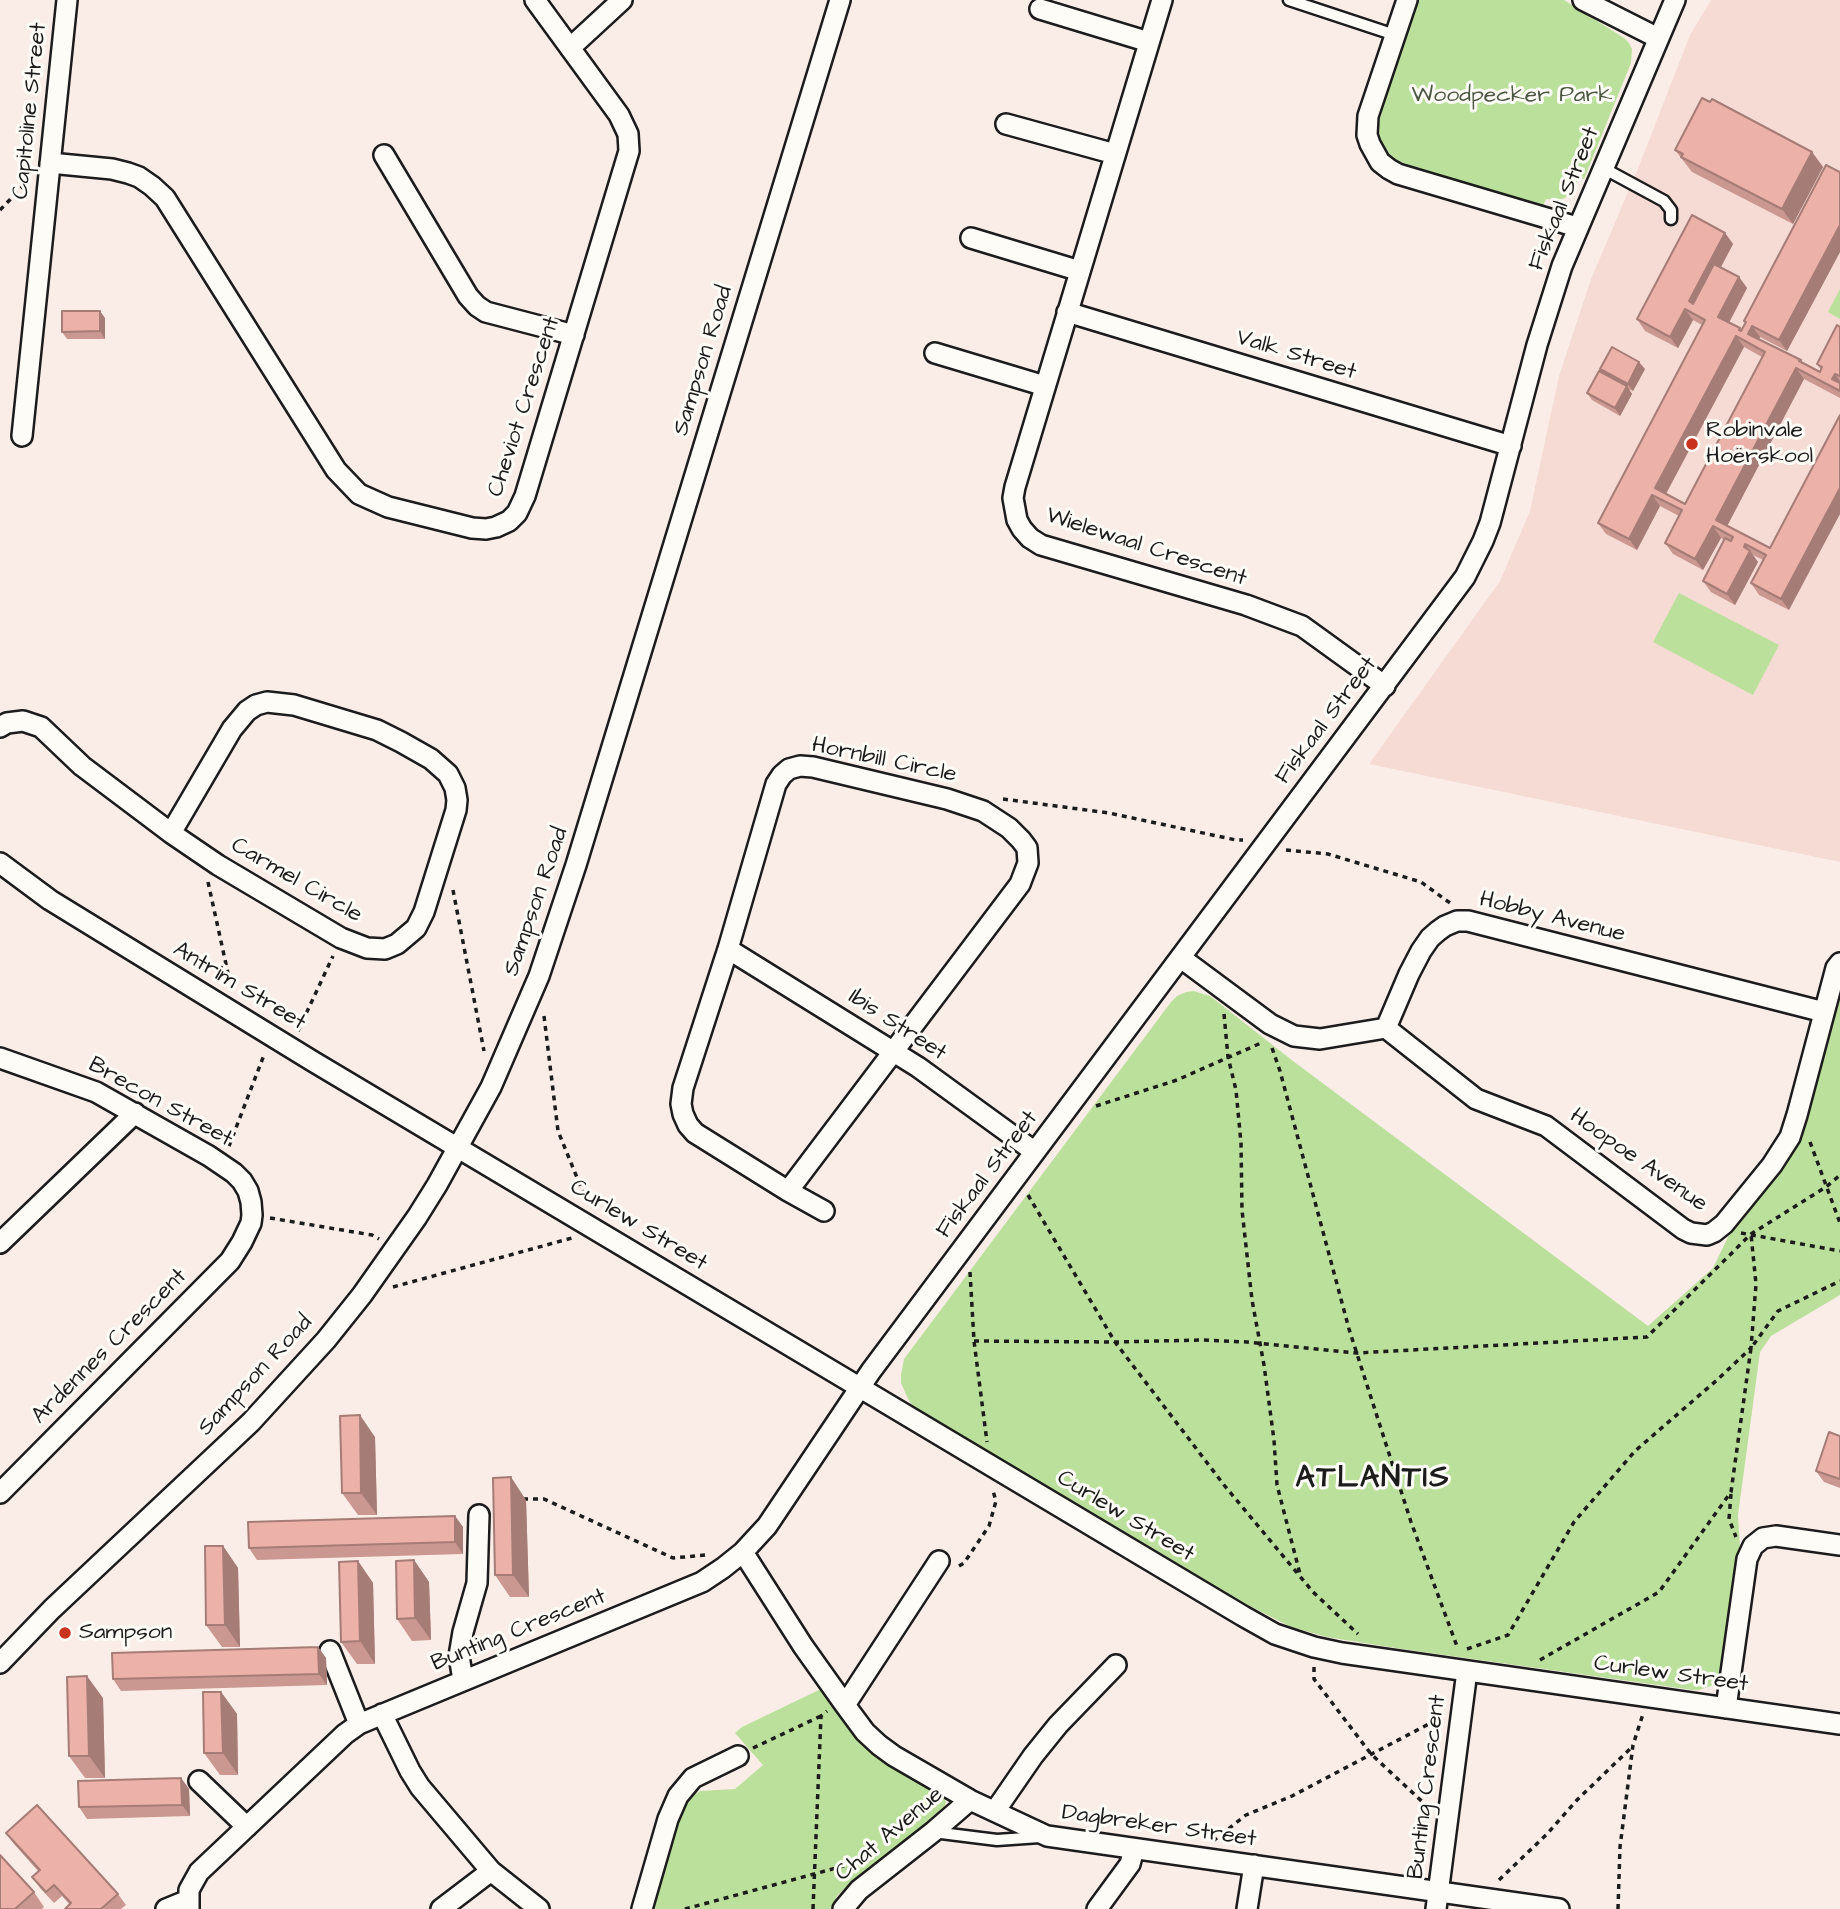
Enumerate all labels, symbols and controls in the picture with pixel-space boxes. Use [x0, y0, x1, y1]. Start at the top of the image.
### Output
street label: Capitoline Street [8, 21, 54, 201]
park label: Woodpecker Park [1412, 82, 1612, 110]
street label: Fiskaal Street [1524, 123, 1606, 275]
street label: Sampson Road [668, 283, 740, 439]
street label: Cheviot Crescent [483, 313, 567, 501]
street label: Valk Street [1233, 325, 1359, 387]
place label: Robinvale Hoërskool [1706, 417, 1813, 471]
marker: Robinvale Hoërskool [1684, 436, 1700, 452]
street label: Wielewaal Crescent [1042, 503, 1250, 593]
street label: Fiskaal Street [1270, 652, 1384, 790]
street label: Hornbill Circle [809, 732, 959, 790]
street label: Sampson Road [499, 824, 575, 980]
street label: Carmel Circle [225, 832, 367, 930]
street label: Hobby Avenue [1476, 887, 1628, 949]
street label: Antrim Street [168, 937, 310, 1037]
street label: Ibis Street [843, 984, 951, 1068]
street label: Brecon Street [83, 1052, 237, 1154]
street label: Hoopoe Avenue [1564, 1103, 1712, 1219]
street label: Fiskaal Street [931, 1106, 1045, 1244]
street label: Curlew Street [564, 1174, 712, 1278]
street label: Ardennes Crescent [26, 1263, 194, 1431]
street label: Sampson Road [193, 1310, 319, 1442]
district label: ATLANTIS [1296, 1462, 1450, 1498]
street label: Curlew Street [1051, 1465, 1199, 1569]
street label: Bunting Crescent [428, 1583, 610, 1679]
place label: Sampson [79, 1619, 172, 1647]
marker: Sampson [57, 1625, 73, 1641]
street label: Curlew Street [1592, 1651, 1750, 1699]
street label: Bunting Crescent [1403, 1693, 1453, 1881]
street label: Chat Avenue [830, 1782, 950, 1888]
street label: Dagbreker Street [1060, 1800, 1258, 1854]

